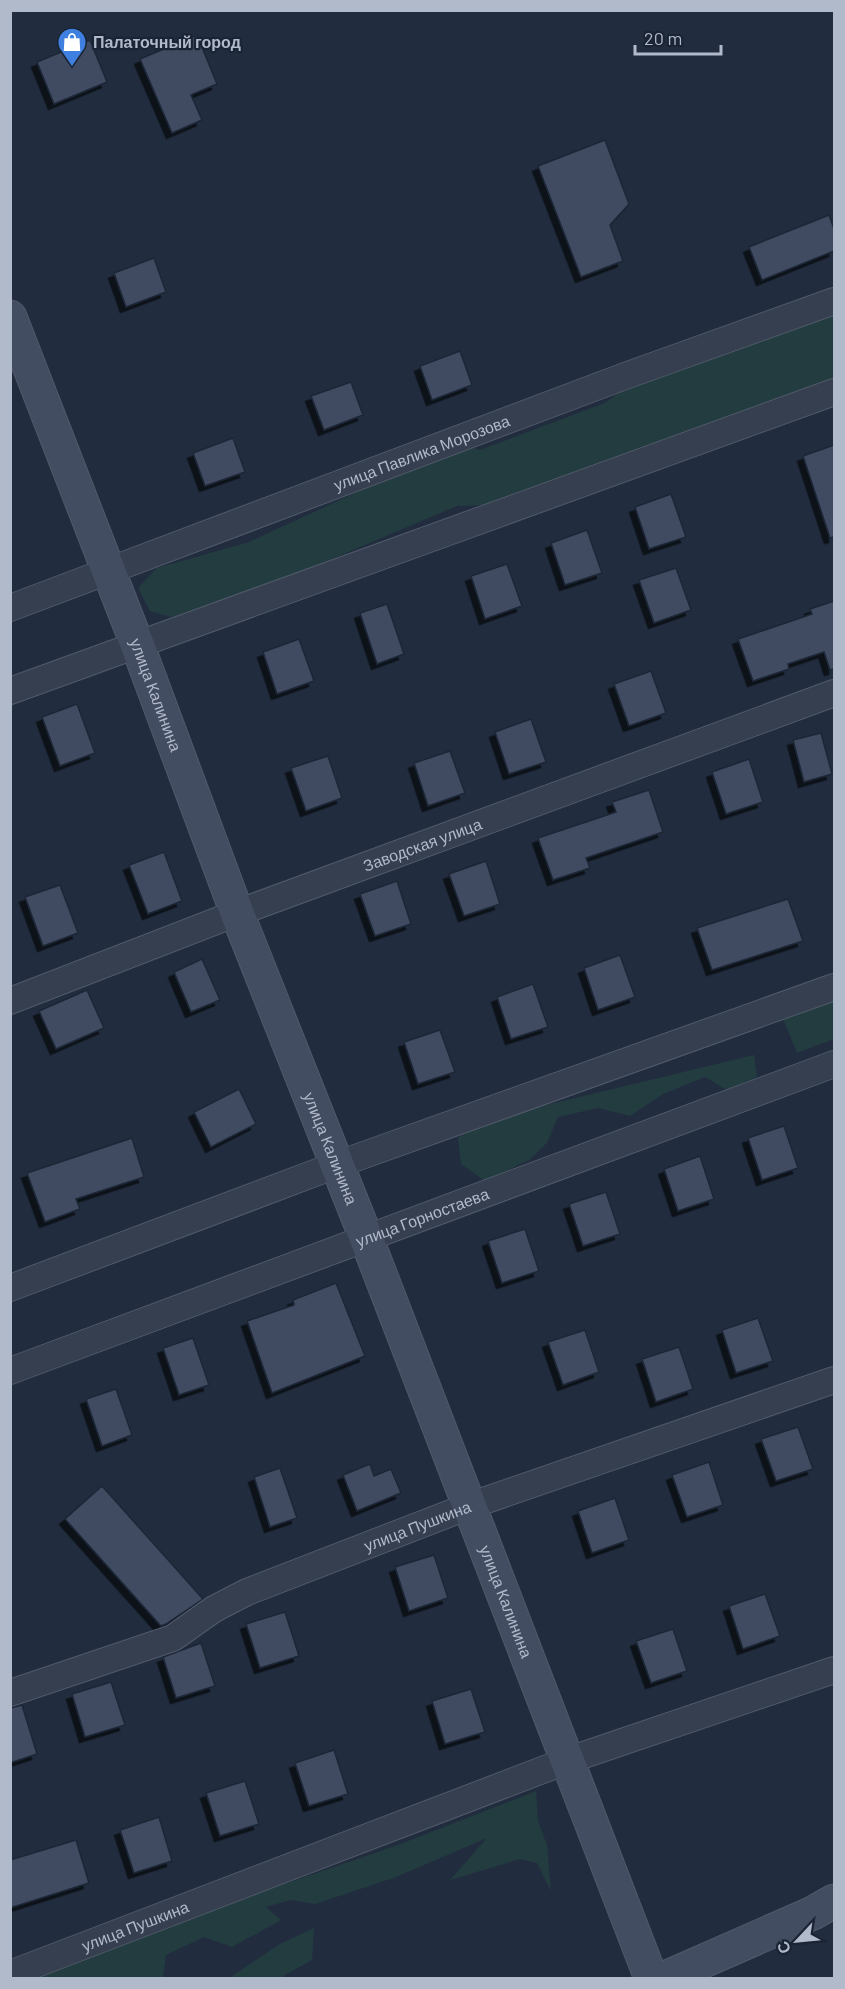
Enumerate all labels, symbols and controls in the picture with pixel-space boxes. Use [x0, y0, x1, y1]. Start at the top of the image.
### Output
scale bar [635, 18, 720, 56]
shop icon: Палаточный город [56, 26, 88, 68]
text: 20 m [644, 27, 682, 49]
place label: Палаточный город [93, 32, 241, 51]
street label: улица Павлика Морозова [331, 410, 512, 494]
street label: улица Калинина [127, 635, 186, 754]
street label: Заводская улица [360, 814, 484, 875]
street label: улица Калинина [300, 1089, 362, 1207]
street label: улица Горностаева [353, 1183, 491, 1250]
street label: улица Пушкина [361, 1496, 473, 1555]
street label: улица Калинина [476, 1542, 537, 1660]
street label: улица Пушкина [79, 1896, 191, 1955]
north arrow [767, 1911, 827, 1971]
text: С [772, 1938, 794, 1957]

